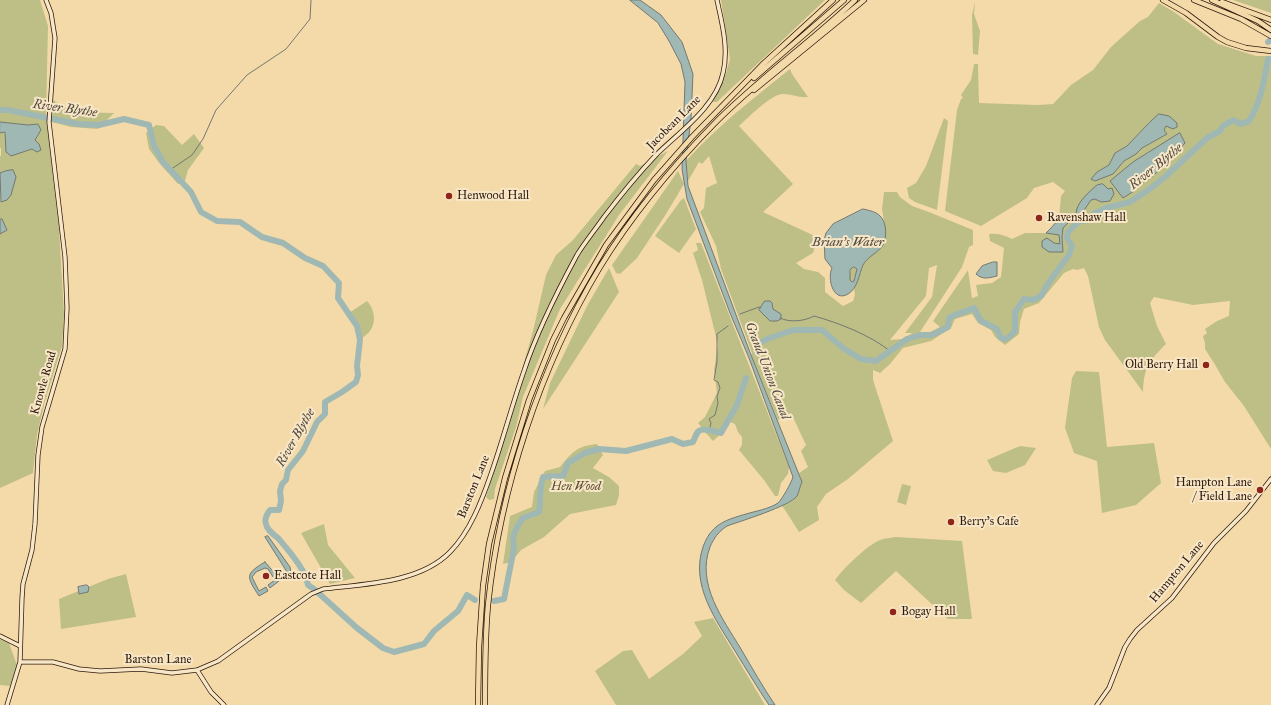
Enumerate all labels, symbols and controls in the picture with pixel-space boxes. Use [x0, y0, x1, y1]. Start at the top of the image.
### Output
street label: Jacobean Lane [644, 93, 704, 153]
water label: River Blythe [32, 97, 98, 121]
water label: River Blythe [1126, 141, 1186, 193]
place label: Henwood Hall [457, 189, 529, 203]
marker: Henwood Hall [444, 191, 454, 201]
place label: Ravenshaw Hall [1047, 211, 1126, 225]
marker: Ravenshaw Hall [1034, 213, 1044, 223]
water label: Brian's Water [812, 235, 884, 251]
water label: Grand Union Canal [741, 320, 793, 422]
street label: Knowle Road [28, 350, 60, 416]
place label: Old Berry Hall [1125, 358, 1198, 372]
marker: Old Berry Hall [1201, 360, 1211, 370]
water label: River Blythe [273, 406, 319, 470]
street label: Barston Lane [455, 453, 493, 521]
place label: Hampton Lane / Field Lane [1176, 476, 1252, 504]
park label: Hen Wood [551, 480, 601, 494]
marker: Hampton Lane / Field Lane [1255, 485, 1265, 495]
place label: Berry’s Cafe [959, 515, 1019, 529]
marker: Berry’s Cafe [946, 517, 956, 527]
street label: Hampton Lane [1147, 538, 1207, 606]
place label: Eastcote Hall [274, 569, 341, 583]
marker: Eastcote Hall [261, 571, 271, 581]
place label: Bogay Hall [901, 605, 956, 619]
marker: Bogay Hall [888, 607, 898, 617]
street label: Barston Lane [125, 653, 191, 667]

